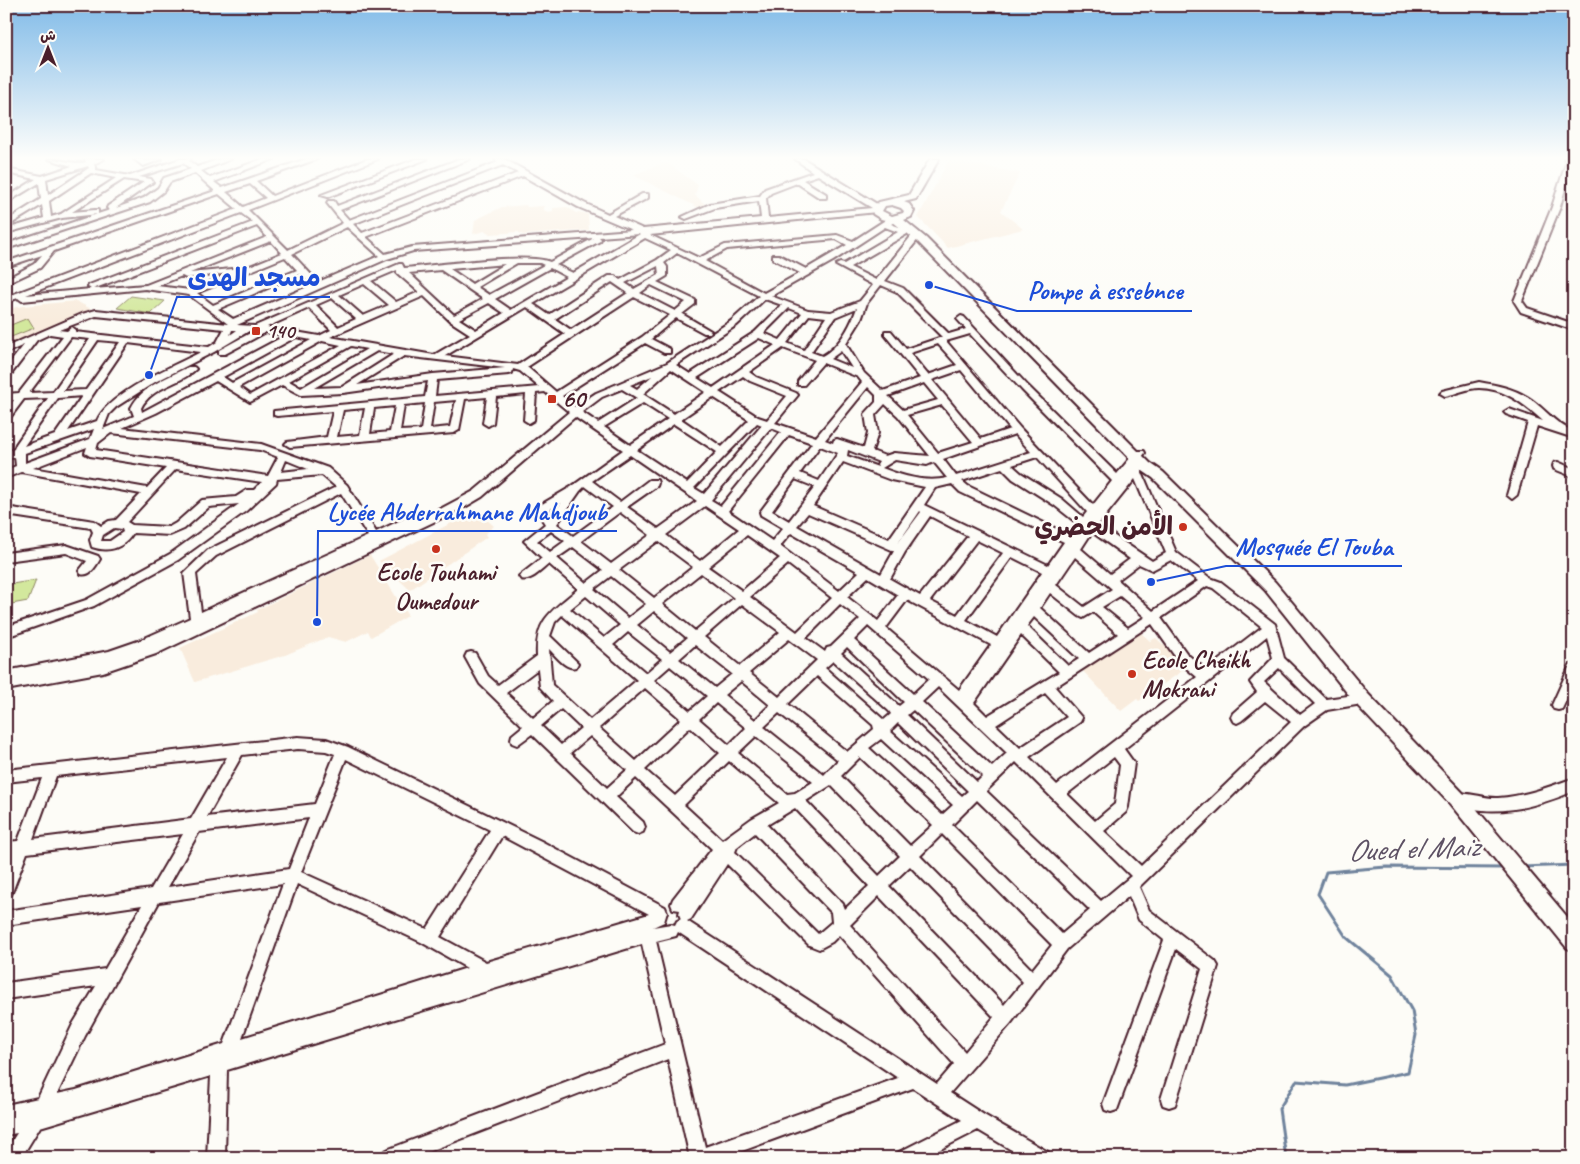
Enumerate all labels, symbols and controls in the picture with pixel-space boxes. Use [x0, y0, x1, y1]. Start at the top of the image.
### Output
north arrow [22, 22, 72, 72]
text: ش [40, 27, 56, 44]
callout: مسجد الهدى [177, 256, 330, 297]
text: مسجد الهدى [187, 261, 321, 294]
callout: Pompe à essebnce [1017, 270, 1192, 311]
text: Pompe à essebnce [1027, 274, 1185, 307]
place label: 140 [266, 318, 297, 344]
marker: 140 [250, 325, 262, 337]
place label: 60 [562, 383, 588, 415]
marker: 60 [546, 393, 558, 405]
callout: Lycée Abderrahmane Mahdjoub [318, 490, 617, 531]
text: Lycée Abderrahmane Mahdjoub [327, 495, 608, 528]
place label: الأمن الحضري [1034, 509, 1173, 545]
marker: الأمن الحضري [1177, 521, 1189, 533]
callout: Mosquée El Touba [1226, 525, 1402, 566]
text: Mosquée El Touba [1235, 530, 1395, 563]
marker: Ecole Touhami Oumedour [430, 543, 442, 555]
place label: Ecole Touhami Oumedour [376, 556, 499, 617]
place label: Ecole Cheikh Mokrani [1142, 644, 1251, 705]
marker: Ecole Cheikh Mokrani [1126, 668, 1138, 680]
water label: Oued el Maiz [1347, 826, 1483, 870]

